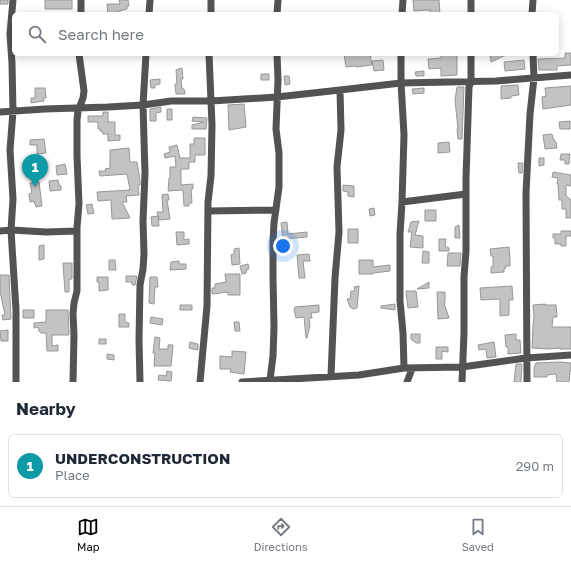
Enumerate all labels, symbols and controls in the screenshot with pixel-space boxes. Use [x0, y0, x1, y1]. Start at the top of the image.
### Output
search box [12, 12, 559, 56]
icon: search [26, 23, 48, 45]
text: Search here [58, 25, 144, 43]
pin: 1 [22, 154, 48, 187]
your location [273, 236, 293, 256]
text: Nearby [16, 398, 76, 419]
text: UNDERCONSTRUCTION [55, 449, 230, 467]
text: 1 [27, 458, 33, 474]
text: 290 m [516, 458, 554, 474]
text: Place [55, 467, 90, 483]
tab: Map [77, 516, 100, 553]
tab: Directions [254, 516, 308, 553]
tab: Saved [462, 516, 494, 553]

